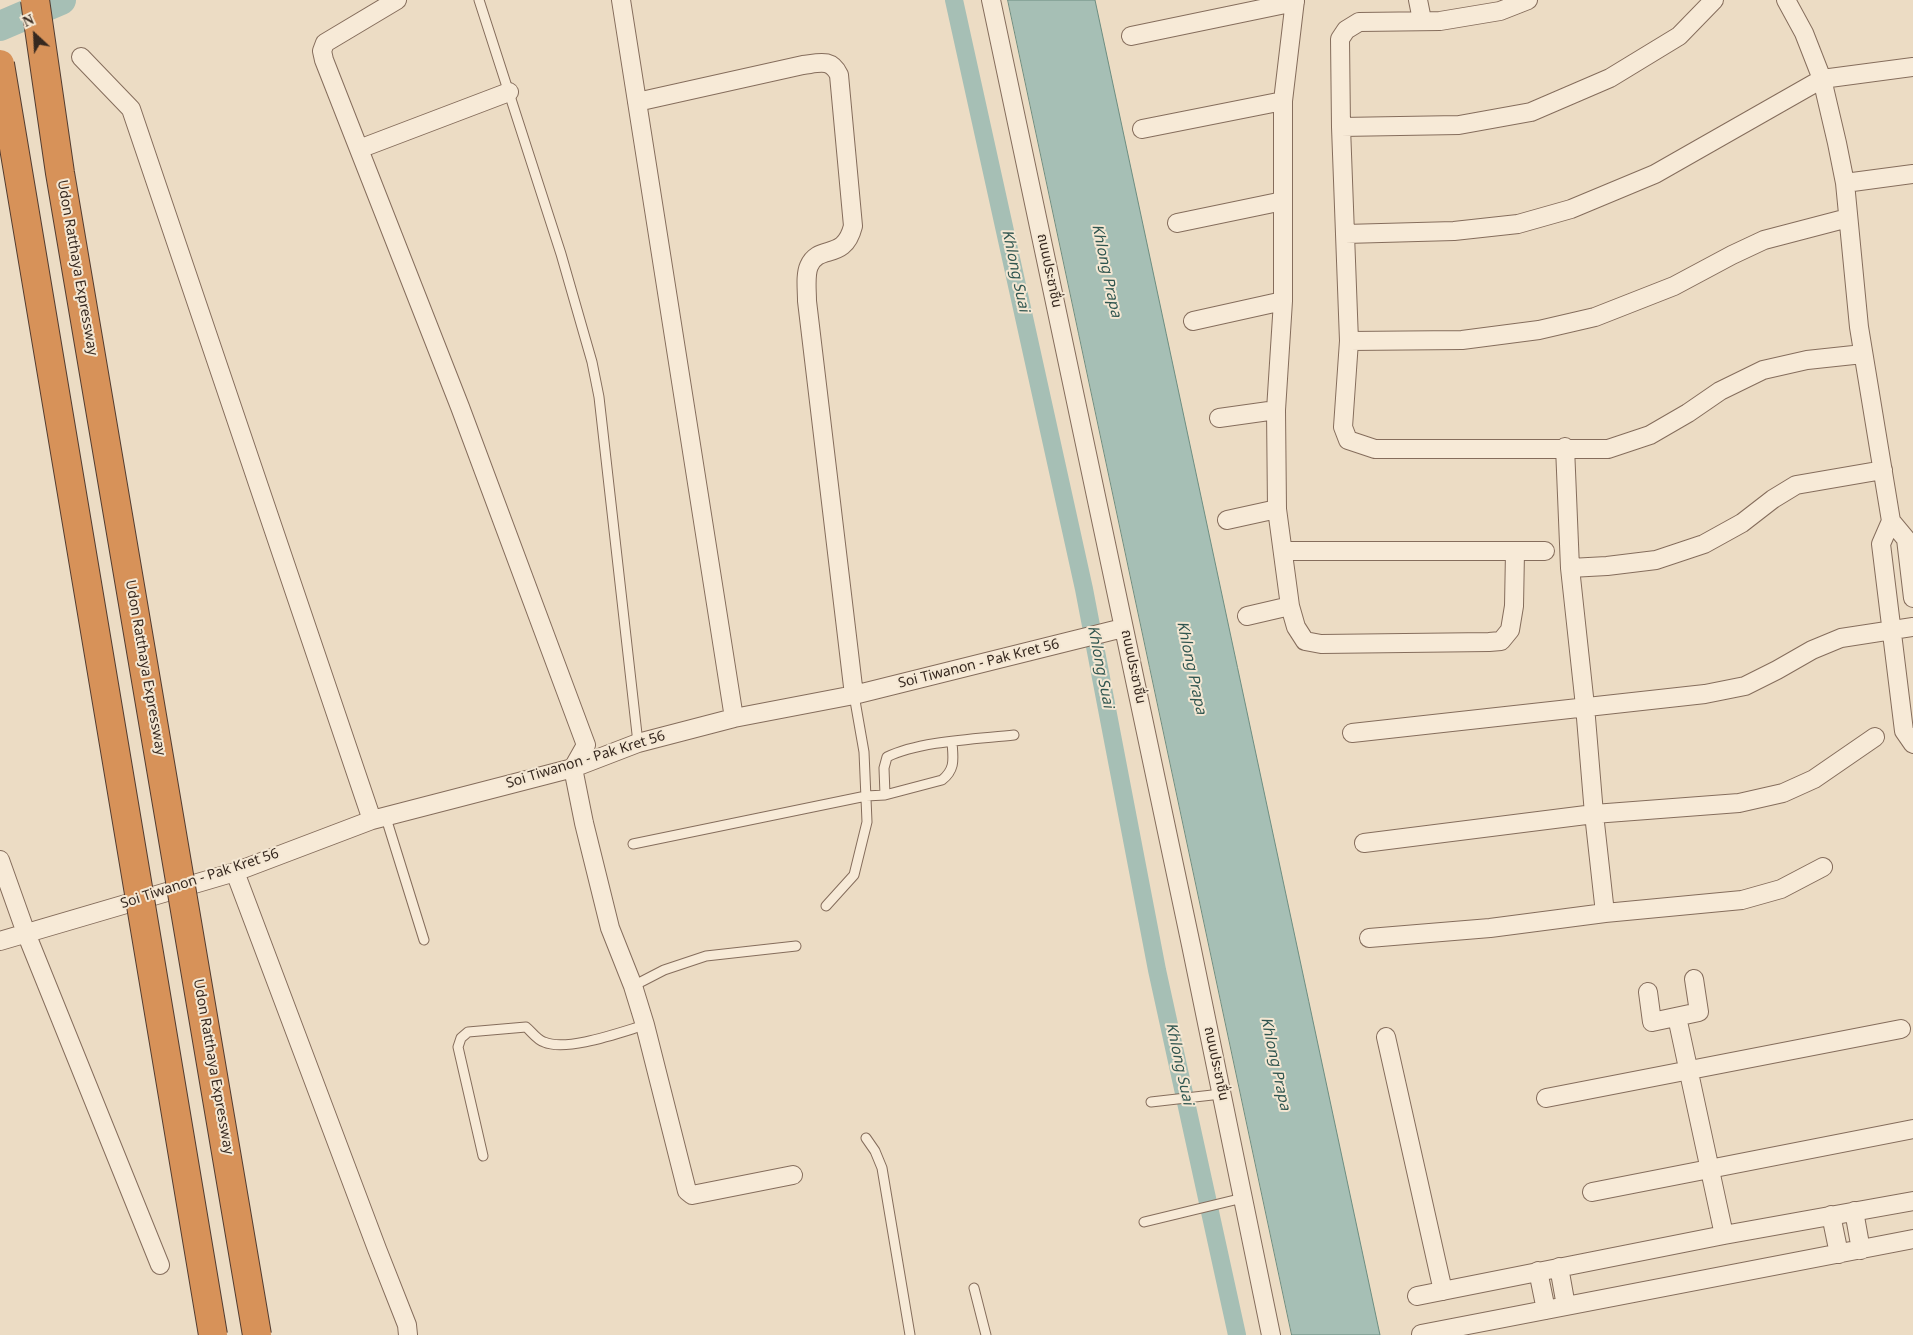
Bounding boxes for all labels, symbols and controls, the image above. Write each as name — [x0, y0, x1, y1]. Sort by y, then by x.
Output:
north arrow — [10, 10, 60, 60]
text: N — [21, 12, 36, 30]
street label: Udon Ratthaya Expressway — [52, 179, 100, 357]
water label: Khlong Prapa — [1086, 223, 1124, 319]
water label: Khlong Suai — [996, 228, 1032, 314]
street label: ถนนประชาชื่น — [1032, 232, 1064, 310]
street label: Udon Ratthaya Expressway — [120, 579, 168, 757]
water label: Khlong Prapa — [1171, 620, 1209, 716]
water label: Khlong Suai — [1082, 624, 1116, 710]
street label: ถนนประชาชื่น — [1116, 628, 1148, 706]
street label: Soi Tiwanon - Pak Kret 56 — [897, 637, 1061, 693]
street label: Soi Tiwanon - Pak Kret 56 — [504, 729, 668, 793]
street label: Soi Tiwanon - Pak Kret 56 — [119, 846, 281, 914]
street label: Udon Ratthaya Expressway — [188, 978, 236, 1156]
water label: Khlong Prapa — [1255, 1016, 1293, 1112]
water label: Khlong Suai — [1160, 1021, 1196, 1107]
street label: ถนนประชาชื่น — [1199, 1025, 1231, 1103]

